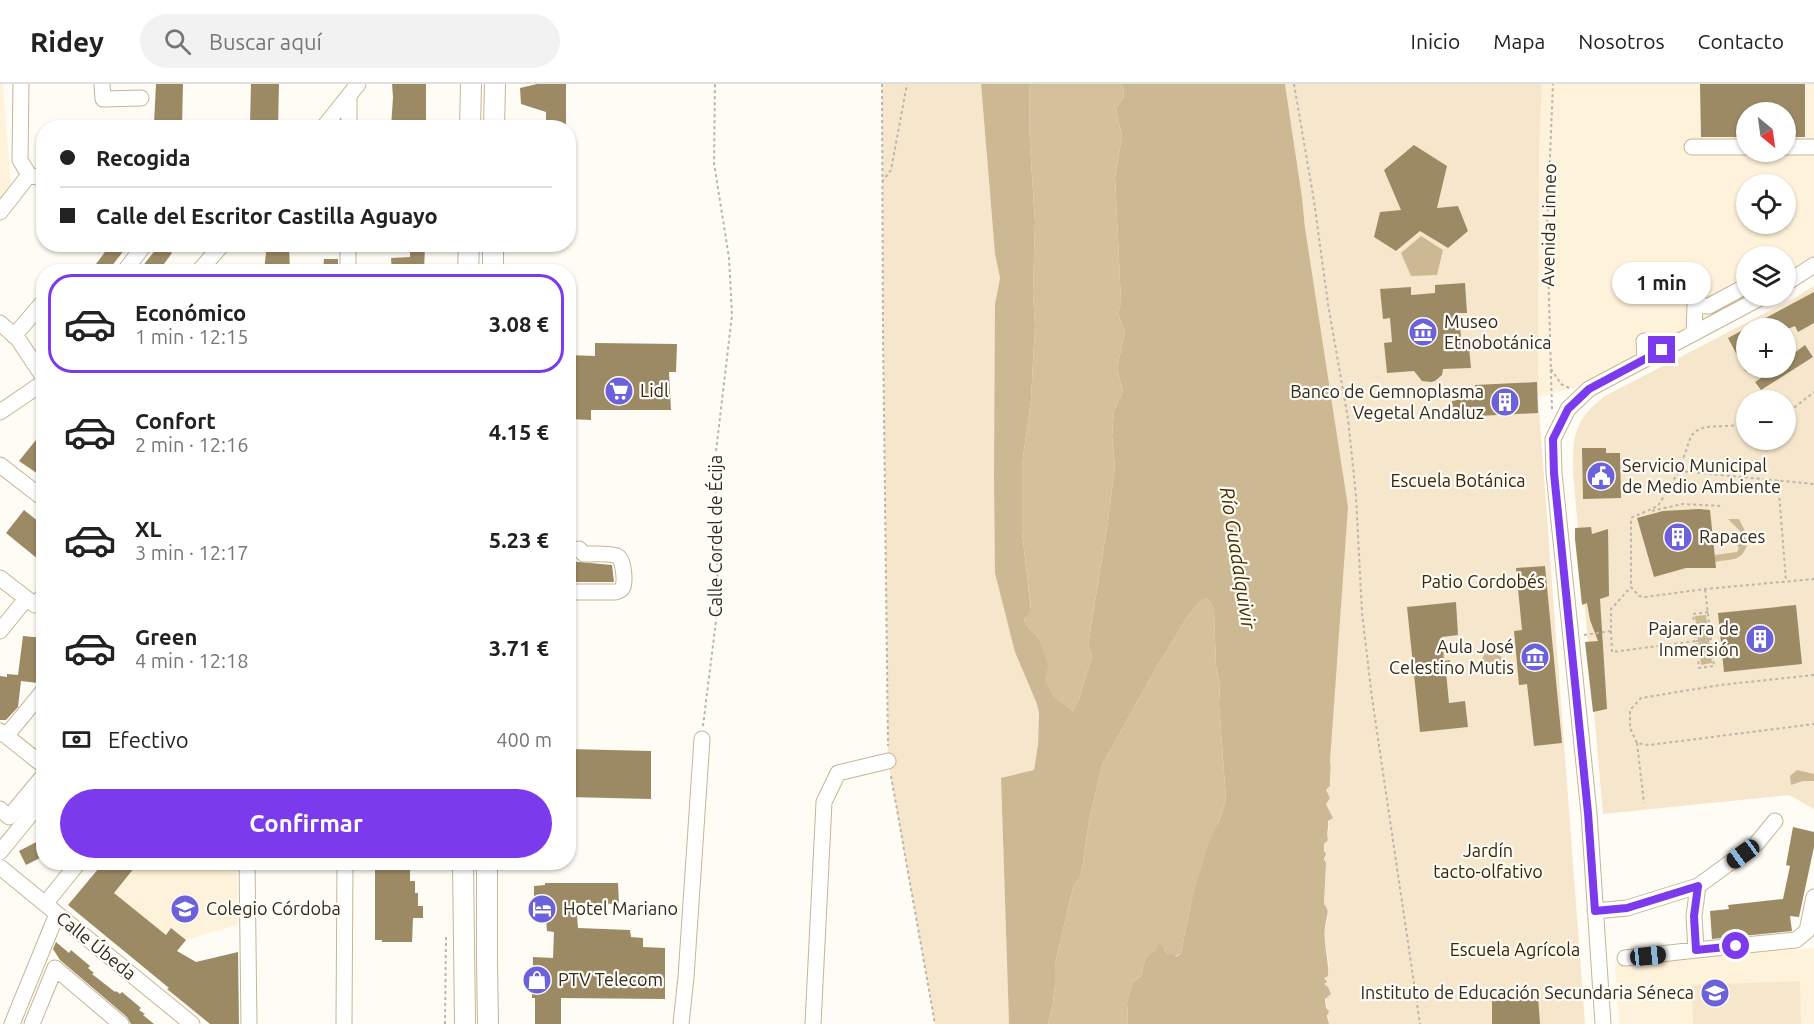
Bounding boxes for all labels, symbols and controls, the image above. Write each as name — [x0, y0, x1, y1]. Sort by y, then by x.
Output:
search box — [140, 14, 560, 68]
icon: search — [161, 25, 194, 58]
text: Ridey — [30, 26, 104, 57]
text: Buscar aquí — [209, 29, 322, 54]
text: Inicio — [1411, 29, 1460, 53]
text: Mapa — [1493, 29, 1545, 53]
text: Nosotros — [1578, 29, 1665, 53]
text: Contacto — [1698, 29, 1784, 53]
north arrow — [1736, 102, 1796, 162]
map controls — [1736, 102, 1796, 450]
text: Recogida — [96, 145, 191, 170]
street label: Avenida Linneo — [1537, 163, 1559, 287]
button: locate — [1736, 174, 1796, 234]
text: Calle del Escritor Castilla Aguayo — [96, 203, 438, 228]
button: layers — [1736, 246, 1796, 306]
callout: 1 min — [1612, 263, 1712, 305]
text: 1 min — [1636, 271, 1687, 294]
icon: car — [63, 297, 117, 351]
text: Económico — [135, 300, 246, 325]
text: 3.08 € — [489, 311, 549, 336]
place label: Museo Etnobotánica — [1444, 311, 1552, 352]
museum icon: Museo Etnobotánica — [1407, 316, 1439, 348]
button: + — [1736, 318, 1796, 378]
text: 1 min · 12:15 — [135, 325, 249, 348]
route end — [1648, 336, 1675, 363]
supermarket icon: Lidl — [603, 375, 635, 407]
place label: Lidl — [640, 380, 669, 400]
place label: Banco de Gemnoplasma Vegetal Andaluz — [1290, 381, 1484, 422]
building icon: Banco de Gemnoplasma Vegetal Andaluz — [1489, 386, 1521, 418]
button: − — [1736, 390, 1796, 450]
icon: car — [63, 405, 117, 459]
text: Confort — [135, 408, 216, 433]
text: 4.15 € — [489, 419, 549, 444]
text: 2 min · 12:16 — [135, 433, 249, 456]
street label: Calle Cordel de Écija — [704, 455, 725, 617]
place label: Servicio Municipal de Medio Ambiente — [1622, 455, 1781, 496]
public building icon: Servicio Municipal de Medio Ambiente — [1585, 460, 1617, 492]
park label: Escuela Botánica — [1390, 470, 1526, 490]
water label: Río Guadalquivir — [1216, 485, 1261, 632]
icon: car — [63, 513, 117, 567]
text: XL — [135, 516, 162, 541]
building icon: Rapaces — [1662, 521, 1694, 553]
place label: Rapaces — [1699, 526, 1765, 546]
text: 5.23 € — [489, 527, 549, 552]
text: 3 min · 12:17 — [135, 541, 249, 564]
park label: Patio Cordobés — [1421, 571, 1545, 591]
place label: Pajarera de Inmersión — [1648, 618, 1739, 659]
icon: car — [63, 621, 117, 675]
building icon: Pajarera de Inmersión — [1744, 623, 1776, 655]
text: Green — [135, 624, 197, 649]
text: 3.71 € — [489, 635, 549, 660]
place label: Aula José Celestino Mutis — [1389, 636, 1514, 677]
museum icon: Aula José Celestino Mutis — [1519, 641, 1551, 673]
text: 4 min · 12:18 — [135, 649, 249, 672]
icon: cash — [60, 723, 93, 756]
text: Efectivo — [108, 727, 189, 752]
text: 400 m — [496, 728, 552, 751]
button: Confirmar — [60, 789, 552, 858]
car — [1723, 836, 1763, 872]
park label: Jardín tacto-olfativo — [1433, 840, 1543, 881]
school or university icon: Colegio Córdoba — [169, 893, 201, 925]
hotel icon: Hotel Mariano — [526, 893, 558, 925]
place label: Colegio Córdoba — [206, 898, 341, 918]
place label: Hotel Mariano — [563, 898, 678, 918]
street label: Calle Úbeda — [53, 906, 141, 983]
route start — [1722, 932, 1749, 959]
park label: Escuela Agrícola — [1450, 939, 1580, 959]
car — [1629, 945, 1667, 967]
shop icon: PTV Telecom — [521, 964, 553, 996]
place label: PTV Telecom — [558, 969, 663, 989]
school or university icon: Instituto de Educación Secundaria Séneca — [1699, 977, 1731, 1009]
place label: Instituto de Educación Secundaria Séneca — [1360, 982, 1694, 1002]

